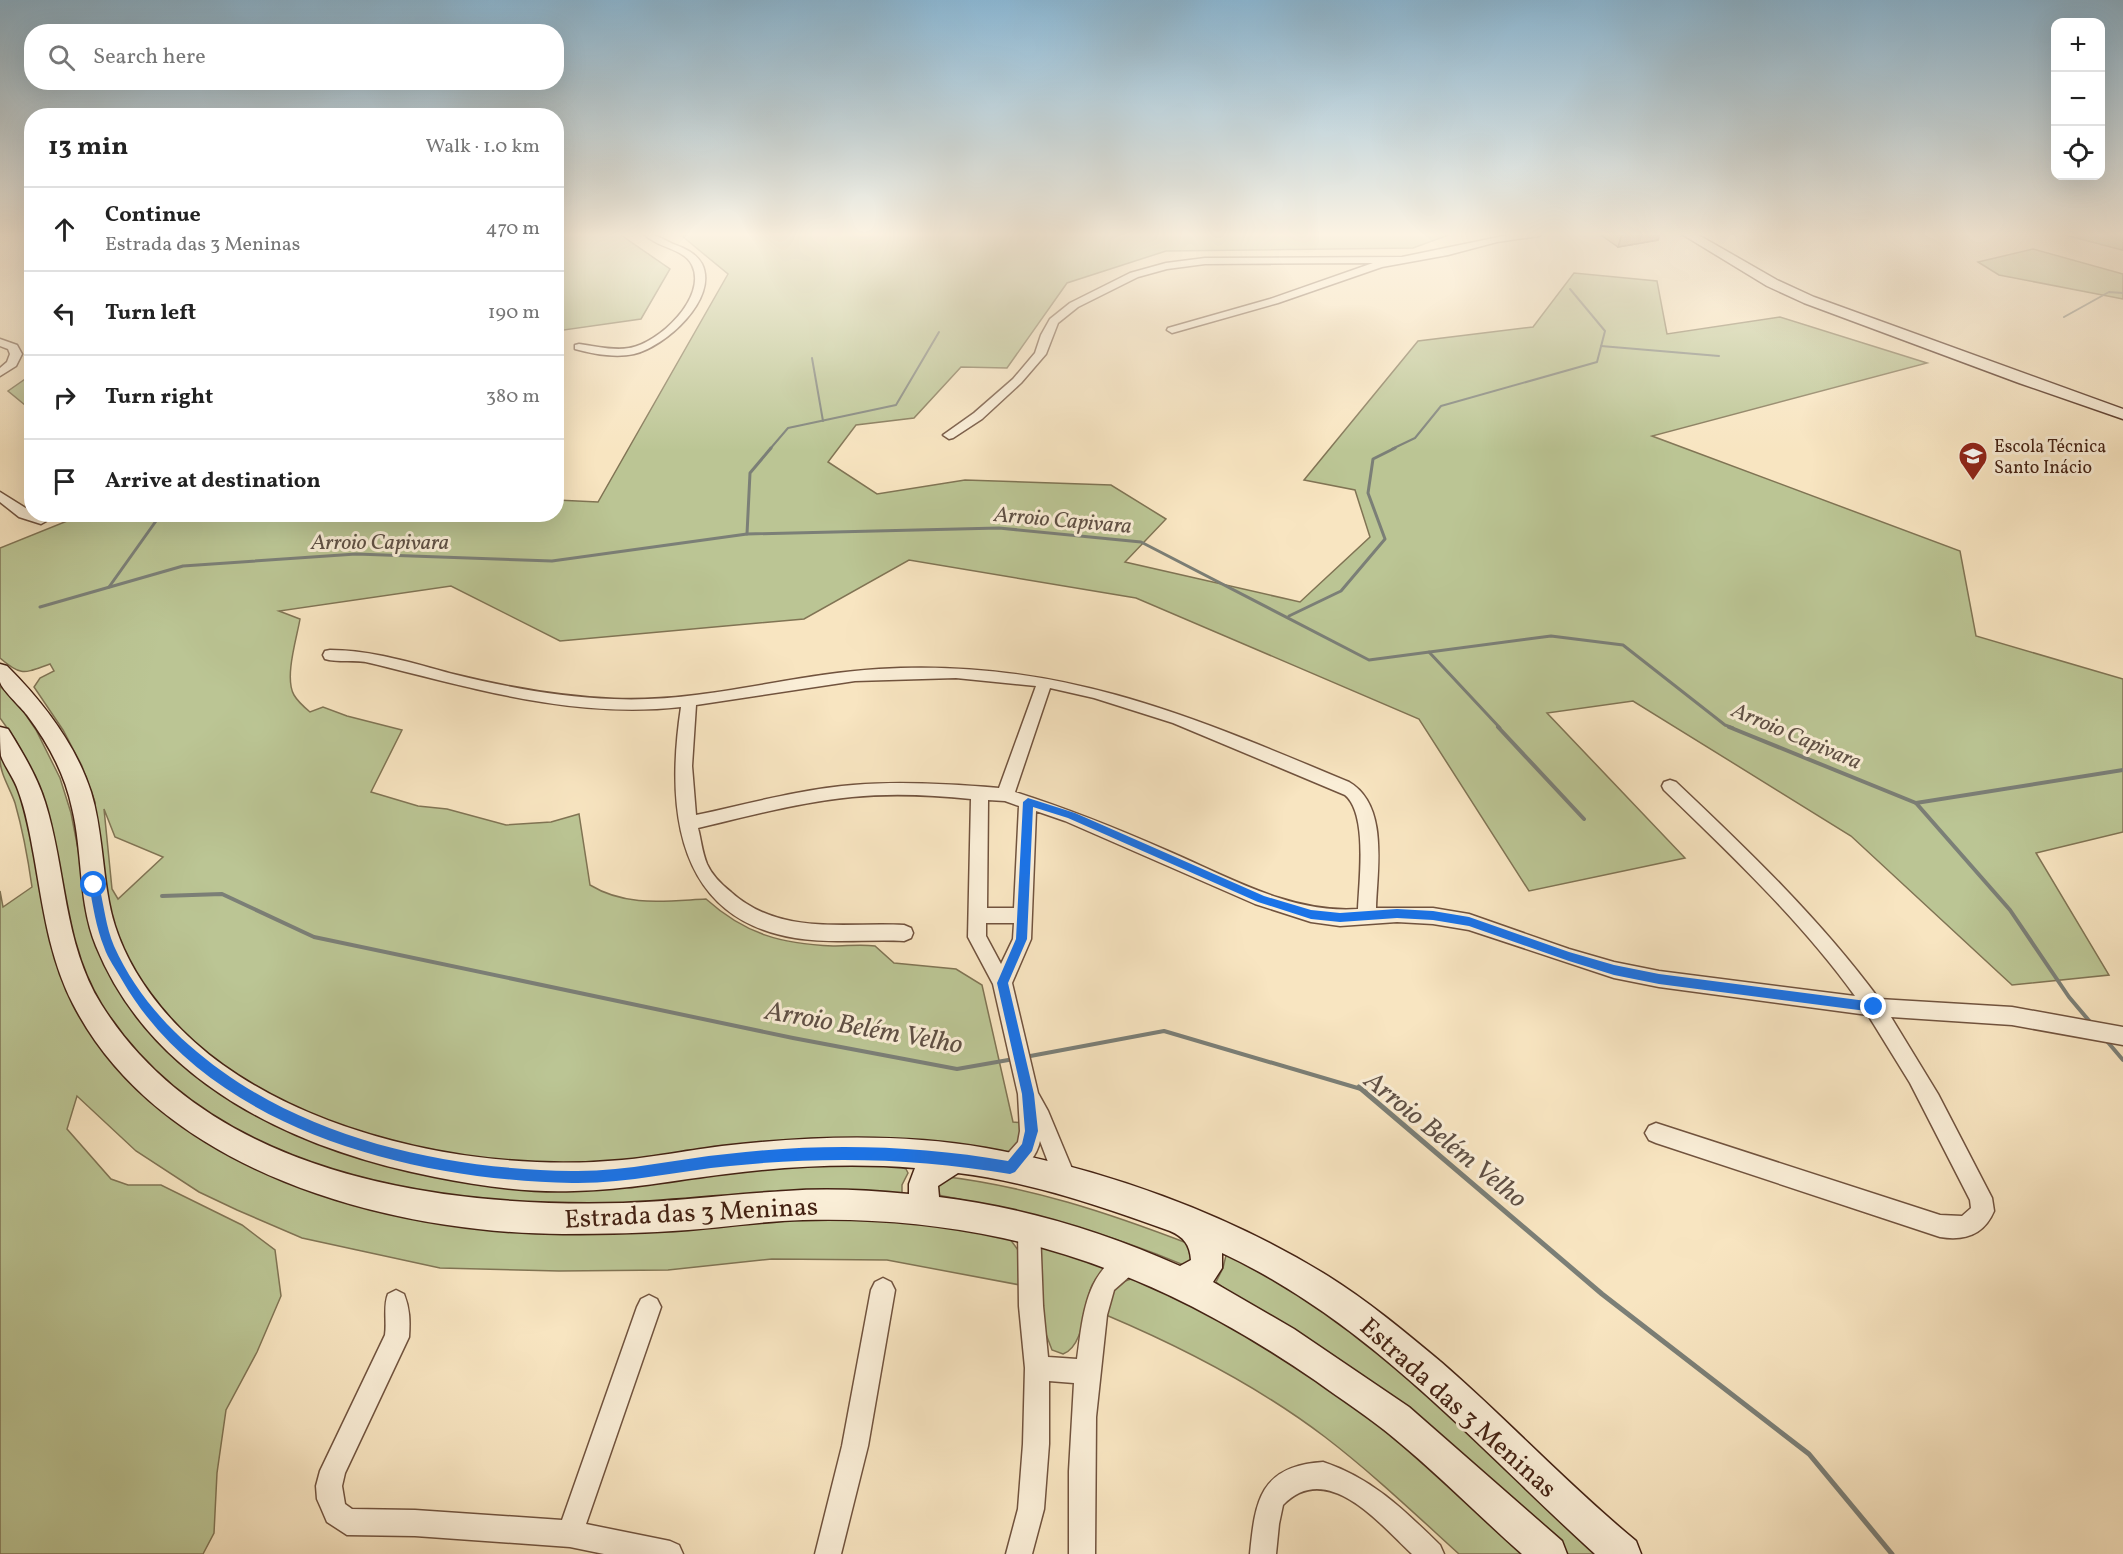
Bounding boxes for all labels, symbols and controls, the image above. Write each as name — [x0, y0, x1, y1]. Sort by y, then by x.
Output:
map controls — [2051, 18, 2105, 180]
button: + — [2051, 18, 2105, 72]
search box — [24, 24, 564, 90]
icon: search — [45, 41, 78, 74]
text: Search here — [93, 42, 206, 73]
button: − — [2051, 72, 2105, 126]
button: locate — [2051, 126, 2105, 180]
text: 13 min — [48, 129, 128, 165]
text: Walk · 1.0 km — [425, 133, 540, 161]
text: Continue — [105, 200, 201, 231]
icon: ahead — [48, 213, 81, 246]
text: 470 m — [485, 215, 540, 243]
text: Estrada das 3 Meninas — [105, 231, 300, 259]
icon: left — [48, 297, 81, 330]
text: Turn left — [105, 298, 196, 329]
text: 190 m — [488, 299, 540, 327]
icon: right — [48, 381, 81, 414]
text: Turn right — [105, 382, 213, 413]
text: 380 m — [486, 383, 540, 411]
place label: Escola Técnica Santo Inácio — [1994, 435, 2106, 481]
school or university icon: Escola Técnica Santo Inácio — [1957, 440, 1989, 482]
icon: arrive — [48, 465, 81, 498]
text: Arrive at destination — [105, 466, 321, 497]
water label: Arroio Capivara — [992, 500, 1133, 543]
water label: Arroio Capivara — [310, 528, 449, 559]
water label: Arroio Capivara — [1725, 696, 1866, 779]
route start — [80, 871, 106, 897]
water label: Arroio Belém Velho — [761, 993, 965, 1065]
route end — [1860, 993, 1886, 1019]
water label: Arroio Belém Velho — [1354, 1062, 1534, 1218]
street label: Estrada das 3 Meninas — [563, 1189, 819, 1239]
street label: Estrada das 3 Meninas — [1351, 1310, 1564, 1507]

